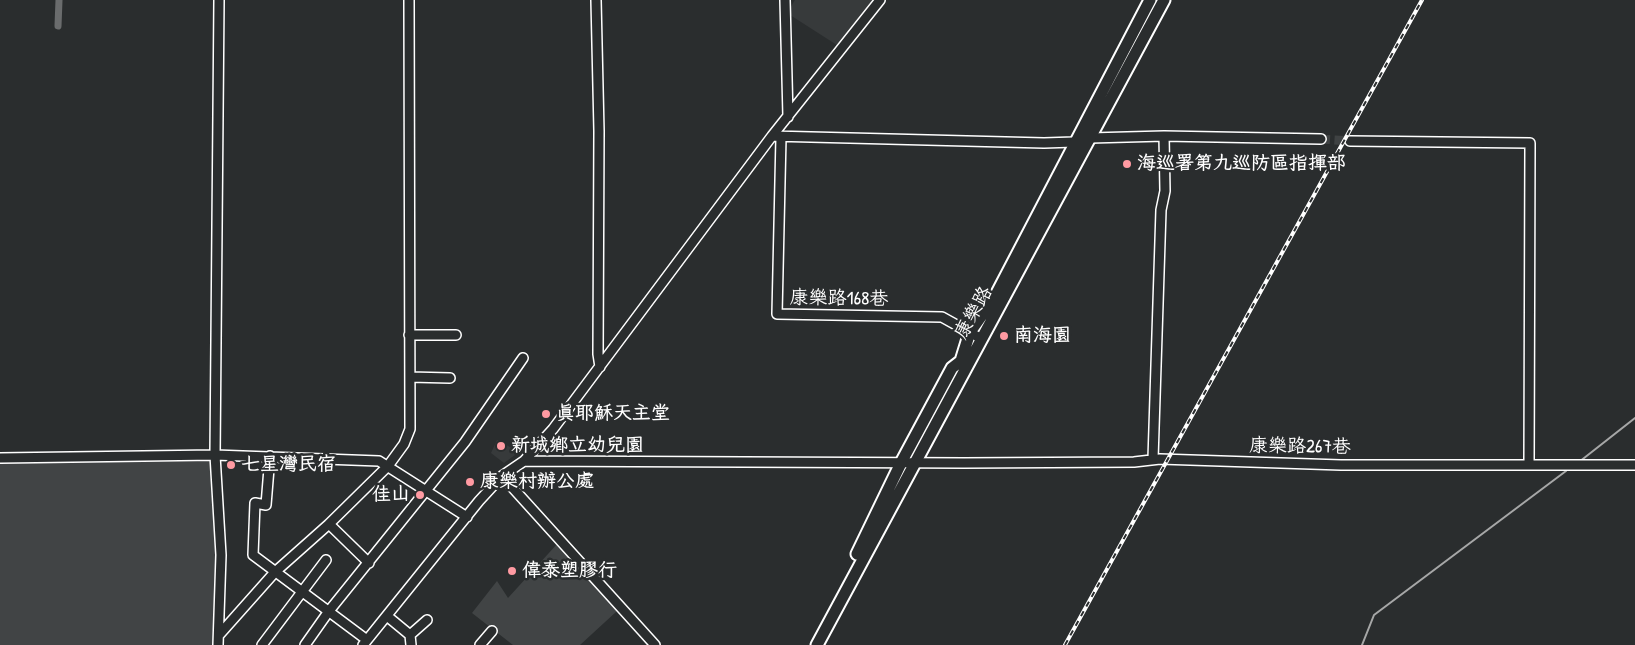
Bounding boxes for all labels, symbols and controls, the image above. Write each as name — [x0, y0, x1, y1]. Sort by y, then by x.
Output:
place label: 海巡署第九巡防區指揮部 — [1137, 153, 1346, 175]
marker: 海巡署第九巡防區指揮部 — [1121, 158, 1133, 170]
street label: 康樂路 — [950, 283, 998, 343]
street label: 康樂路168巷 — [789, 287, 889, 311]
place label: 南海園 — [1014, 325, 1071, 347]
marker: 南海園 — [998, 330, 1010, 342]
place label: 真耶穌天主堂 — [556, 403, 670, 425]
marker: 真耶穌天主堂 — [540, 408, 552, 420]
place label: 新城鄉立幼兒園 — [511, 435, 644, 457]
street label: 康樂路267巷 — [1249, 435, 1351, 459]
marker: 新城鄉立幼兒園 — [495, 440, 507, 452]
place label: 七星灣民宿 — [241, 454, 336, 476]
marker: 七星灣民宿 — [225, 459, 237, 471]
place label: 康樂村辦公處 — [480, 471, 594, 493]
marker: 康樂村辦公處 — [464, 476, 476, 488]
place label: 佳山 — [372, 484, 410, 506]
marker: 佳山 — [414, 489, 426, 501]
place label: 偉泰塑膠行 — [522, 560, 617, 582]
marker: 偉泰塑膠行 — [506, 565, 518, 577]

